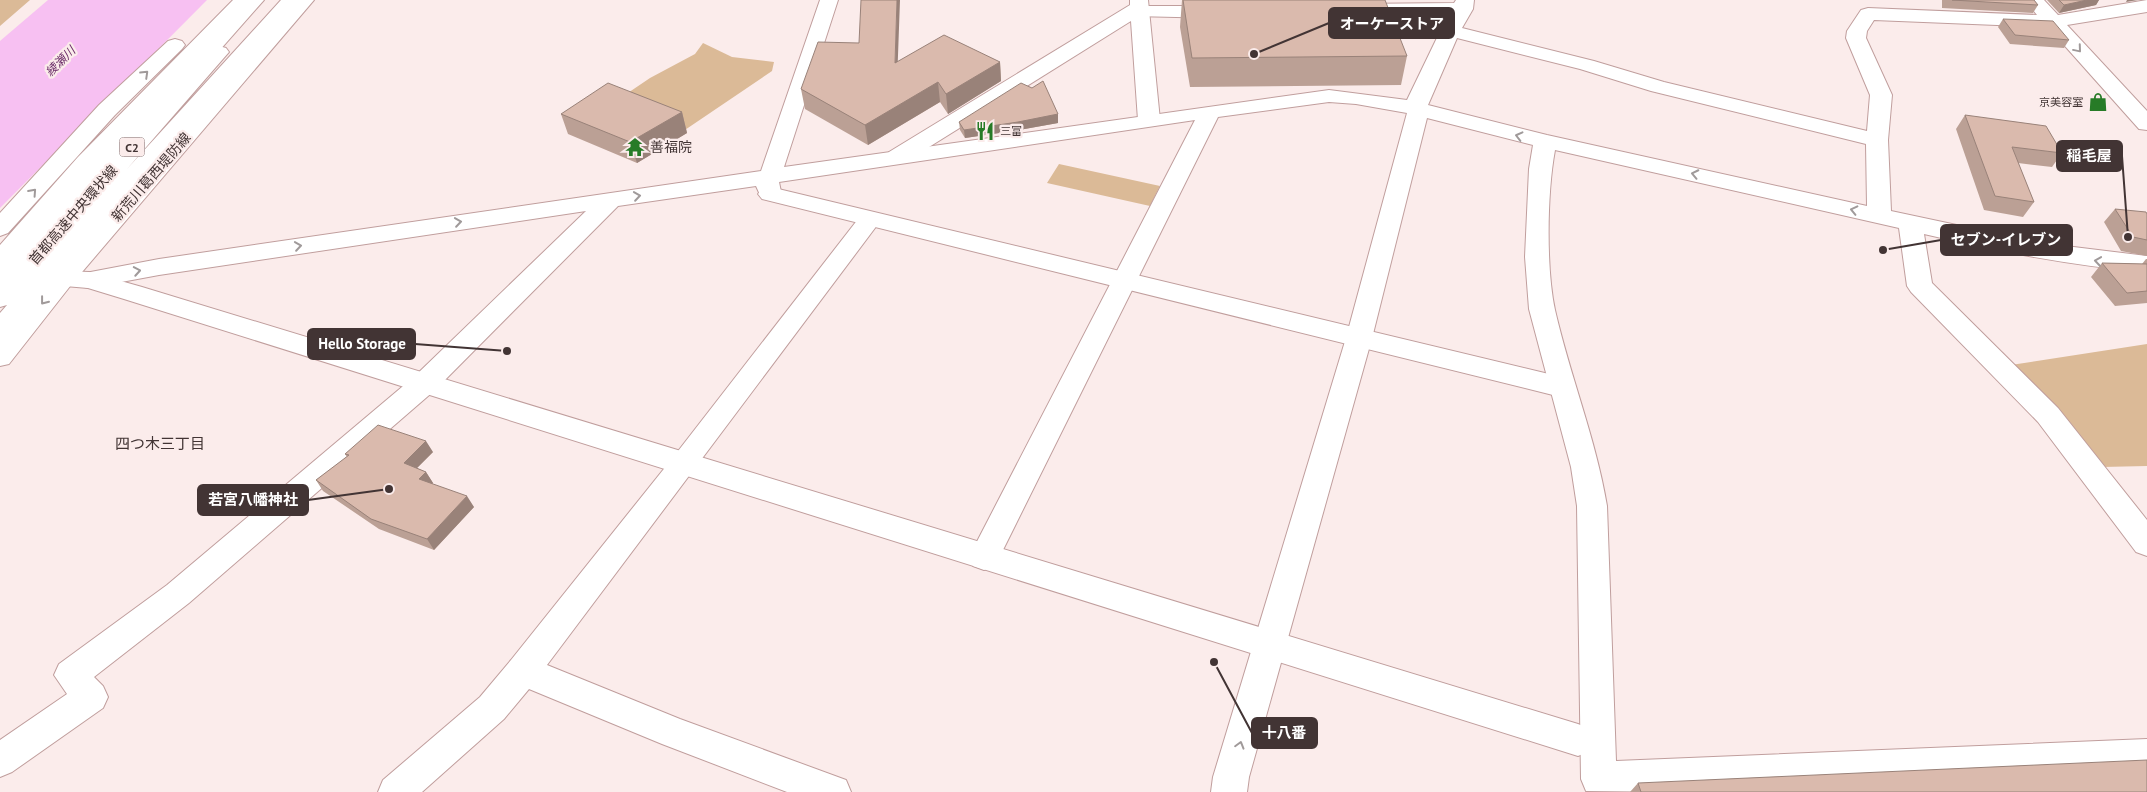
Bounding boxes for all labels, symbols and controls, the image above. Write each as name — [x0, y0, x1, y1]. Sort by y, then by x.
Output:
callout: オーケーストア — [1329, 8, 1454, 38]
text: オーケーストア — [1340, 14, 1444, 33]
water label: 綾瀬川 — [42, 42, 79, 79]
one-way arrow — [2072, 44, 2081, 53]
one-way arrow — [139, 71, 148, 80]
shop icon: 京美容室 — [2087, 91, 2109, 113]
place label: 京美容室 — [2039, 95, 2083, 109]
restaurant icon: 三富 — [974, 120, 996, 142]
place label: 三富 — [1000, 124, 1022, 138]
street label: 新荒川葛西堤防線 — [107, 129, 195, 225]
one-way arrow — [1516, 131, 1524, 141]
temple icon: 善福院 — [624, 136, 646, 158]
road number: C2 — [120, 138, 144, 156]
place label: 善福院 — [650, 138, 692, 156]
callout: 稲毛屋 — [2057, 141, 2122, 171]
text: 稲毛屋 — [2066, 146, 2112, 165]
street label: 首都高速中央環状線 — [25, 162, 121, 268]
one-way arrow — [1691, 169, 1700, 180]
one-way arrow — [27, 188, 36, 197]
one-way arrow — [632, 191, 641, 201]
one-way arrow — [1849, 205, 1858, 216]
one-way arrow — [455, 217, 463, 228]
callout: セブン-イレブン — [1941, 225, 2072, 255]
text: セブン-イレブン — [1951, 230, 2061, 249]
one-way arrow — [294, 241, 302, 252]
one-way arrow — [2094, 256, 2103, 266]
one-way arrow — [133, 266, 142, 276]
one-way arrow — [42, 295, 50, 304]
callout: Hello Storage — [308, 329, 415, 359]
text: Hello Storage — [318, 334, 406, 353]
district label: 四つ木三丁目 — [115, 434, 205, 453]
callout: 若宮八幡神社 — [198, 485, 308, 515]
text: 若宮八幡神社 — [208, 490, 298, 509]
callout: 十八番 — [1252, 718, 1317, 748]
text: 十八番 — [1261, 723, 1307, 742]
one-way arrow — [1234, 741, 1244, 749]

